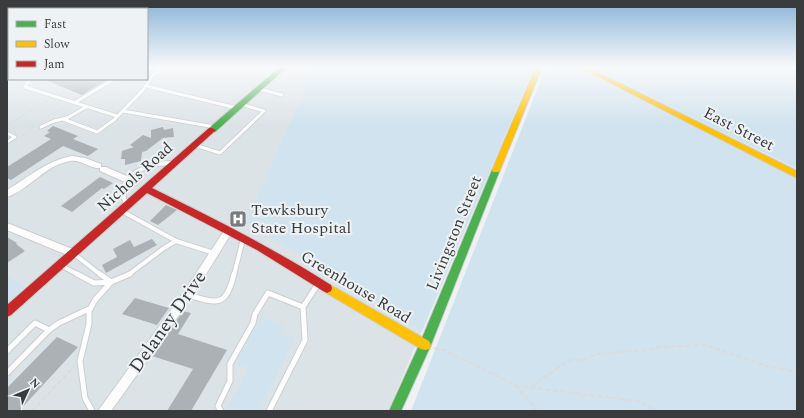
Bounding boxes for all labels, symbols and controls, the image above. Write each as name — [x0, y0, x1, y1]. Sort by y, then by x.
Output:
legend — [8, 8, 148, 80]
text: Fast — [44, 15, 66, 34]
text: Slow — [44, 35, 70, 54]
text: Jam — [44, 55, 65, 74]
street label: East Street — [699, 101, 779, 157]
street label: Nichols Road — [92, 136, 178, 218]
street label: Livingston Street — [420, 172, 488, 294]
place label: Tewksbury State Hospital — [251, 198, 351, 240]
hospital icon: Tewksbury State Hospital — [228, 209, 248, 229]
street label: Greenhouse Road — [296, 244, 416, 330]
street label: Delaney Drive — [122, 265, 214, 379]
north arrow — [8, 370, 48, 410]
text: N — [26, 374, 44, 393]

